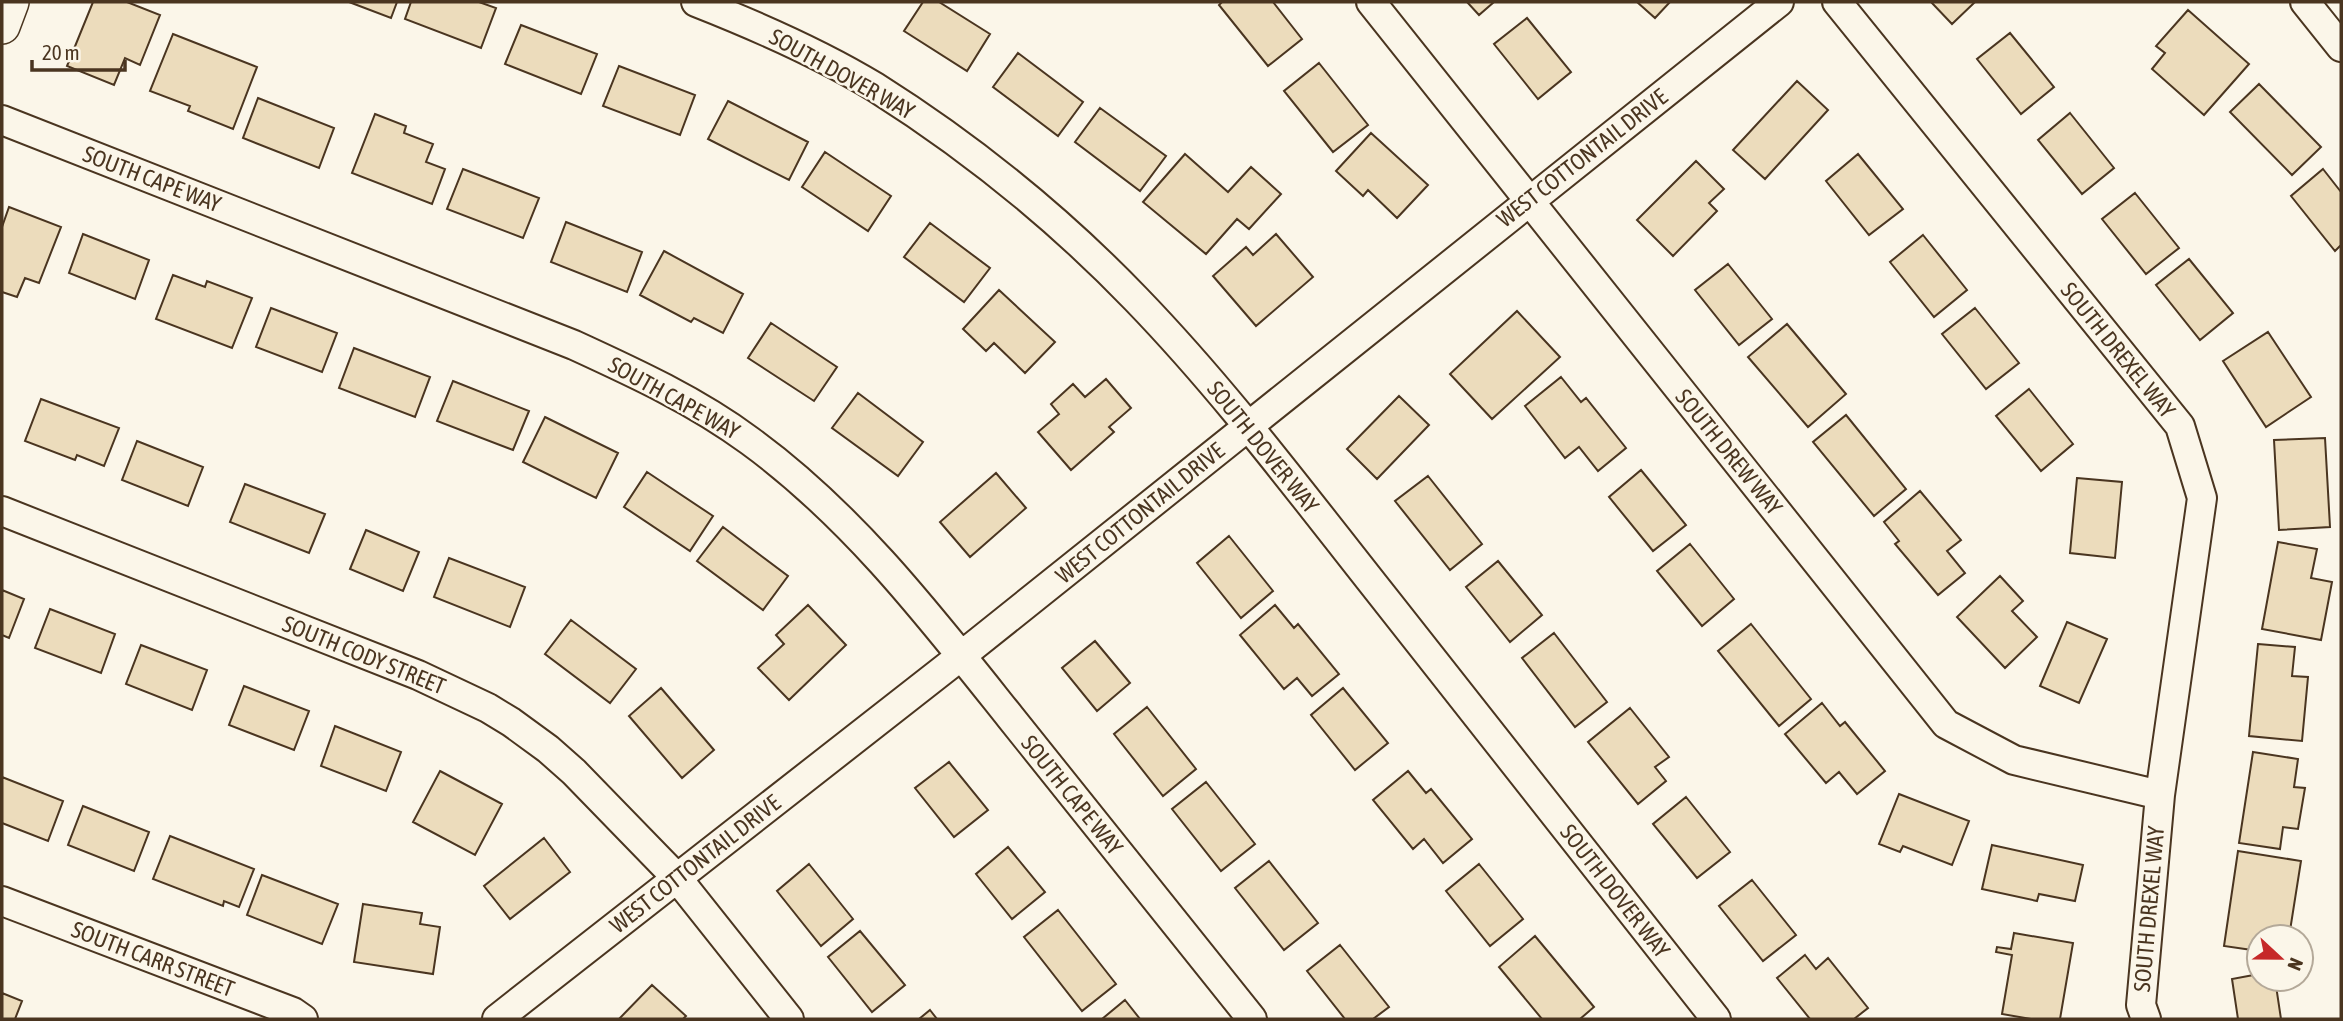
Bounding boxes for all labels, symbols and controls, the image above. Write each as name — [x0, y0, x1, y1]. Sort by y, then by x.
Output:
street label: SOUTH DOVER WAY — [765, 23, 920, 125]
scale bar — [32, 28, 124, 72]
text: 20 m — [42, 40, 80, 64]
street label: WEST COTTONTAIL DRIVE — [1492, 83, 1672, 232]
street label: SOUTH CAPE WAY — [79, 141, 225, 218]
street label: SOUTH DREXEL WAY — [2056, 277, 2181, 423]
street label: SOUTH CAPE WAY — [604, 351, 745, 445]
street label: SOUTH DOVER WAY — [1202, 376, 1324, 519]
street label: SOUTH DREW WAY — [1670, 384, 1788, 521]
street label: WEST COTTONTAIL DRIVE — [1051, 437, 1229, 589]
street label: SOUTH CODY STREET — [279, 611, 449, 699]
street label: SOUTH CAPE WAY — [1016, 730, 1128, 860]
street label: WEST COTTONTAIL DRIVE — [605, 789, 785, 938]
street label: SOUTH DOVER WAY — [1555, 819, 1675, 963]
street label: SOUTH DREXEL WAY — [2129, 824, 2169, 993]
street label: SOUTH CARR STREET — [68, 916, 238, 1002]
north arrow — [2245, 923, 2315, 993]
text: N — [2283, 955, 2308, 974]

